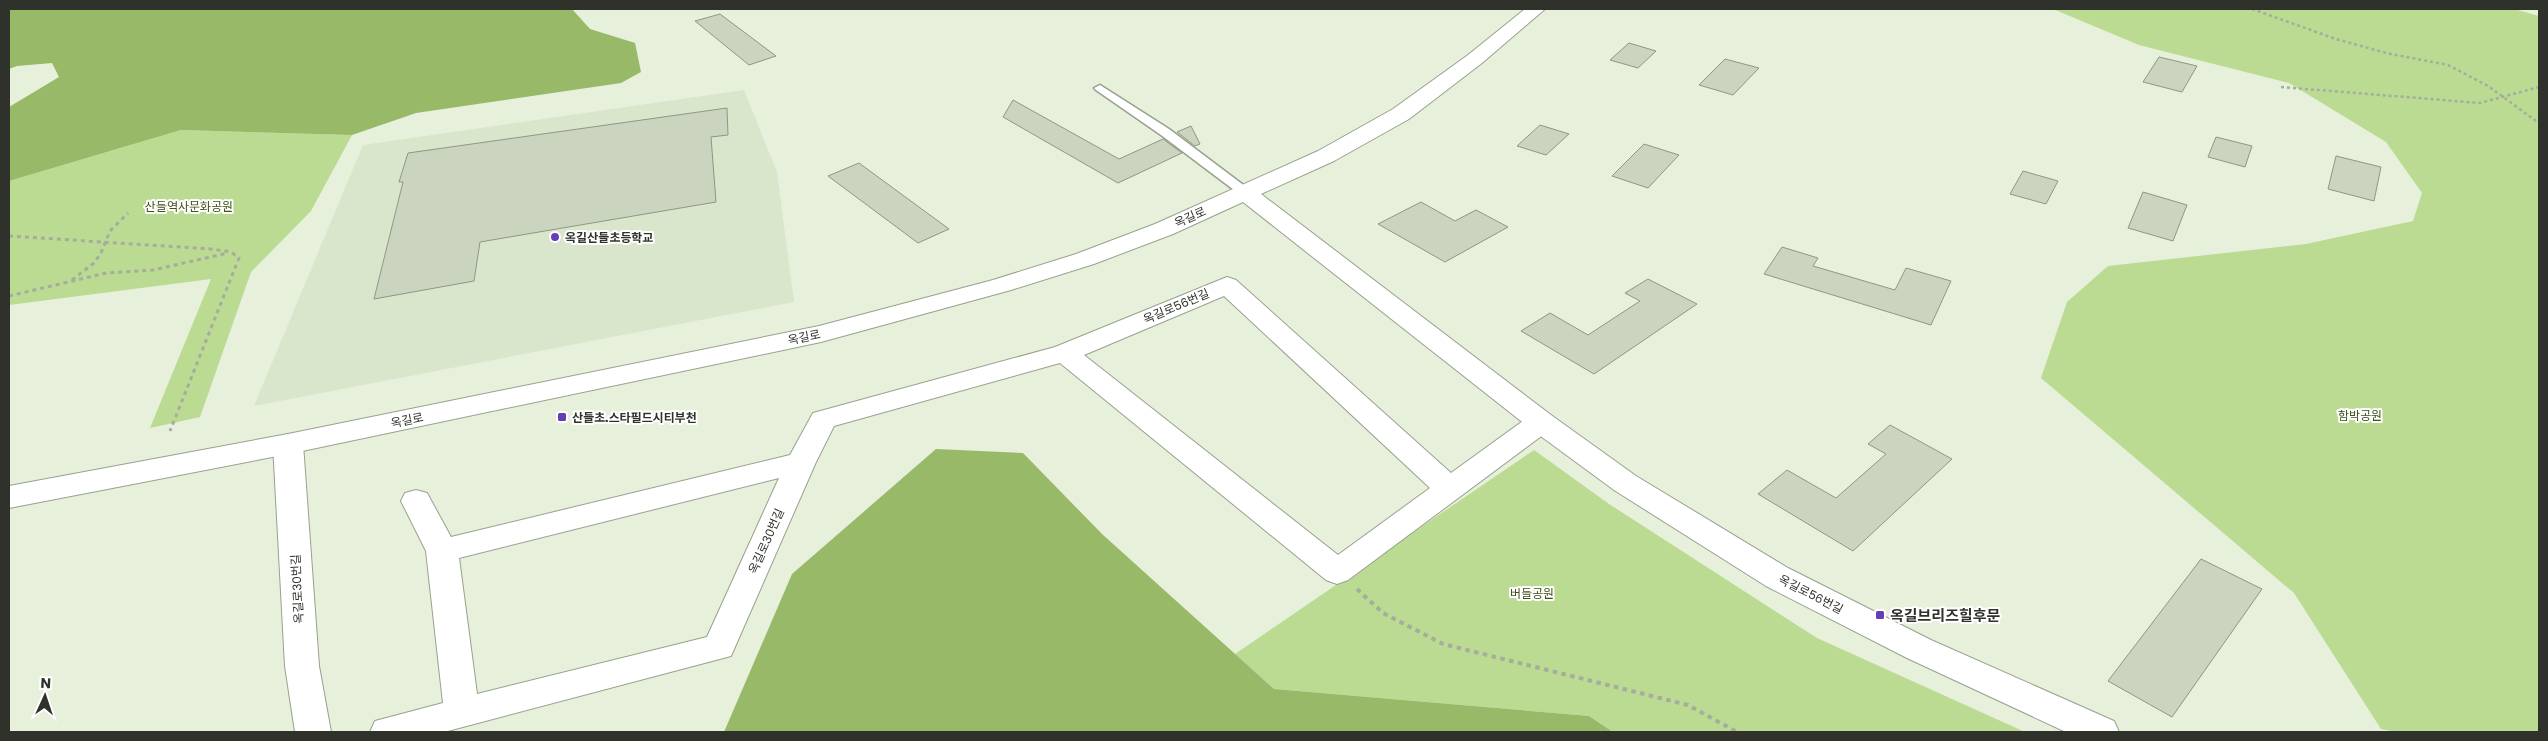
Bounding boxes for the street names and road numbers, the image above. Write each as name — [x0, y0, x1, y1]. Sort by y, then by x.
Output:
street label: 옥길로 — [1171, 202, 1209, 232]
street label: 옥길로56번길 — [1140, 284, 1212, 328]
street label: 옥길로 — [786, 325, 822, 349]
street label: 옥길로 — [389, 408, 425, 432]
street label: 옥길로30번길 — [744, 506, 788, 576]
street label: 옥길로30번길 — [287, 554, 307, 624]
street label: 옥길로56번길 — [1776, 570, 1846, 618]

